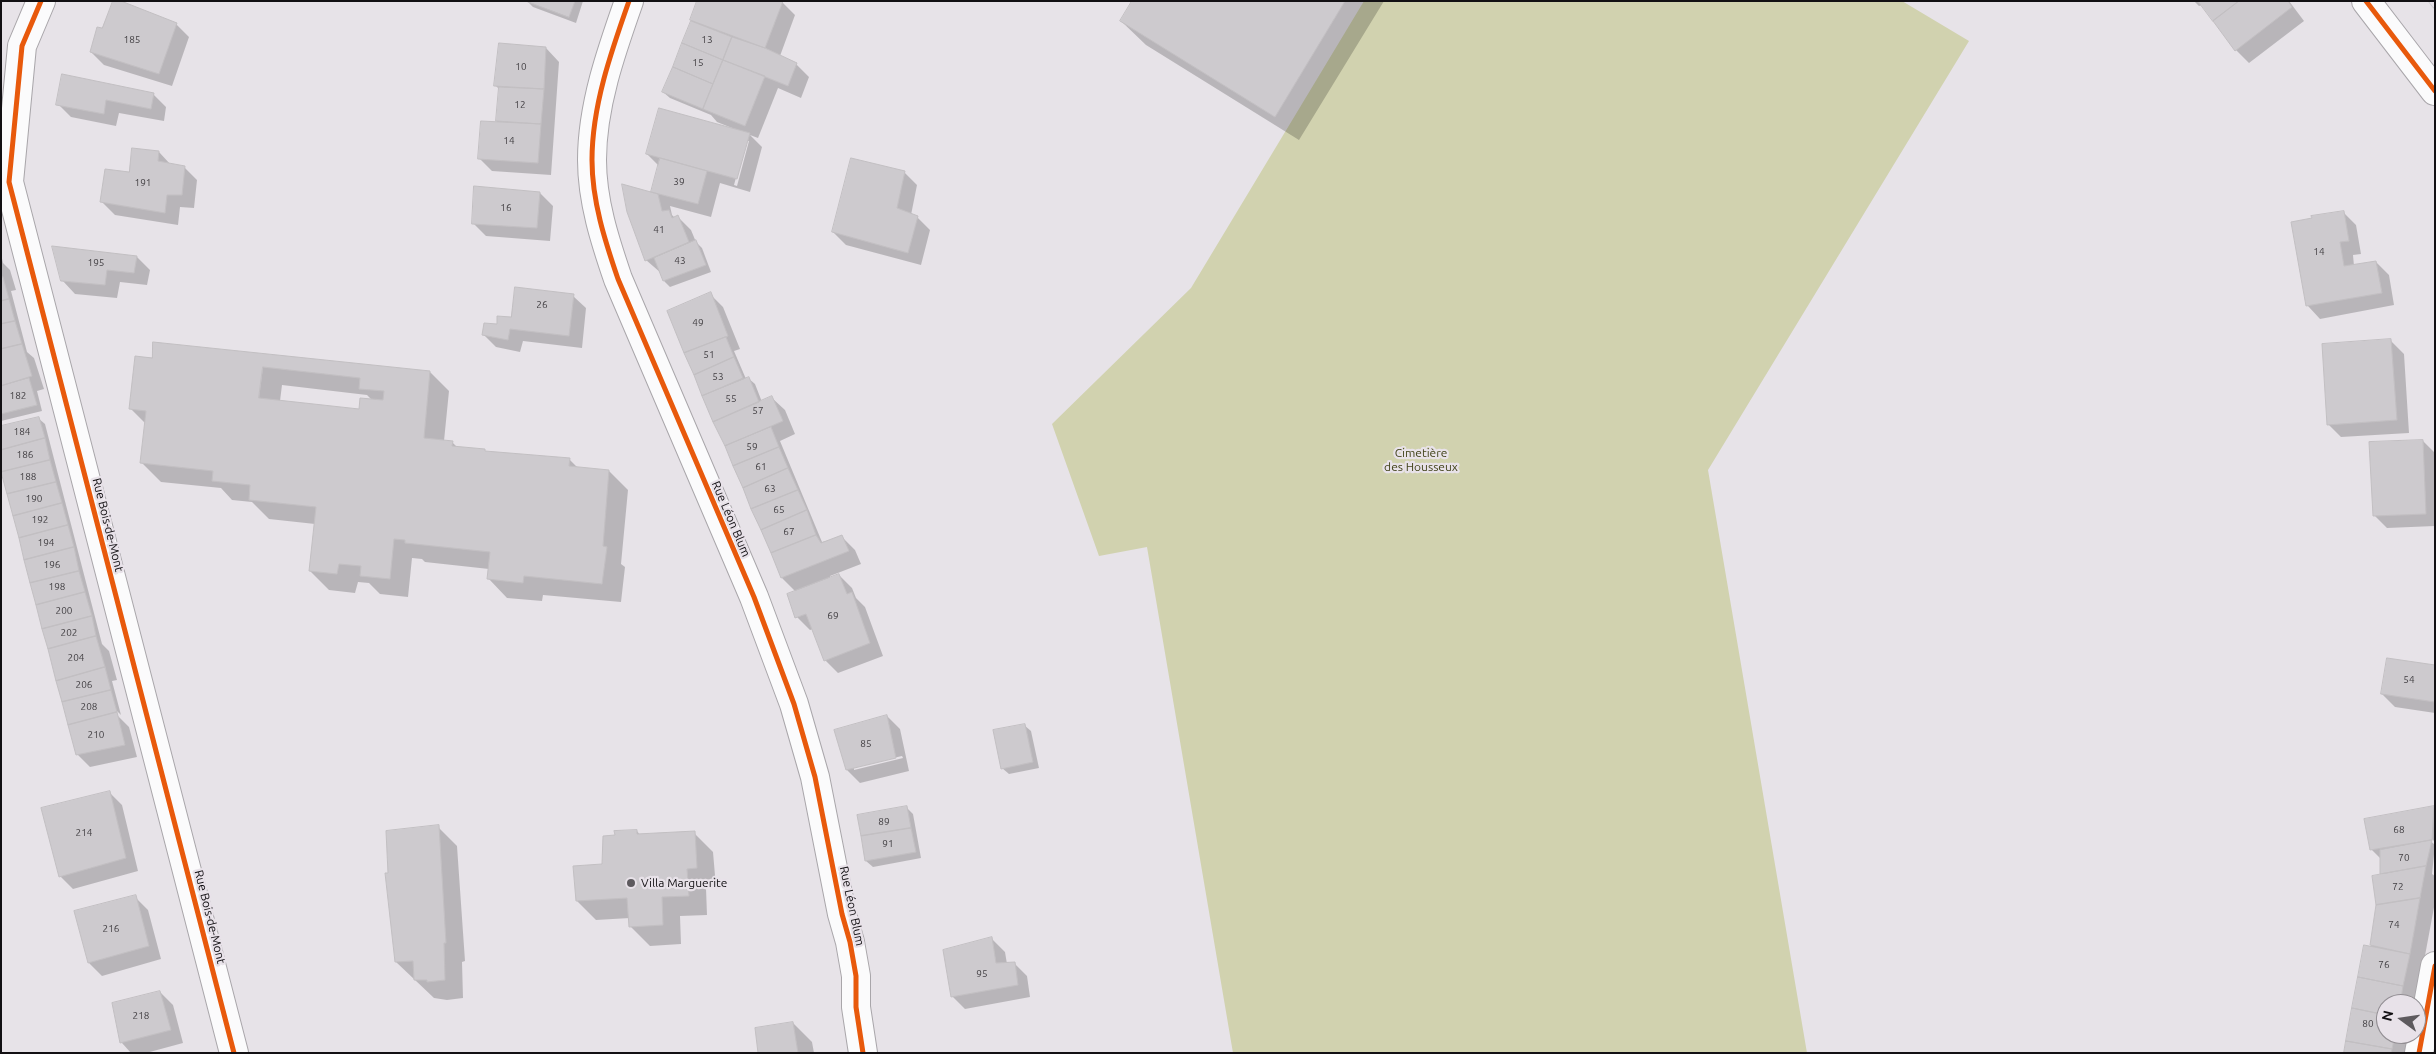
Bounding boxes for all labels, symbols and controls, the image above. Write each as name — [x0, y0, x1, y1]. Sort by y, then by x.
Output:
house number: 185 — [124, 34, 140, 46]
house number: 13 — [701, 34, 713, 46]
house number: 15 — [692, 57, 704, 69]
house number: 10 — [515, 61, 527, 73]
house number: 12 — [514, 99, 526, 111]
house number: 14 — [503, 135, 515, 147]
house number: 39 — [673, 176, 685, 188]
house number: 191 — [135, 177, 151, 189]
house number: 16 — [500, 202, 512, 214]
house number: 41 — [653, 224, 665, 236]
house number: 14 — [2313, 246, 2325, 258]
house number: 43 — [674, 255, 686, 267]
house number: 195 — [88, 257, 104, 269]
house number: 26 — [536, 299, 548, 311]
house number: 49 — [692, 317, 704, 329]
house number: 51 — [703, 349, 715, 361]
house number: 53 — [712, 371, 724, 383]
house number: 182 — [10, 390, 26, 402]
house number: 55 — [725, 393, 737, 405]
house number: 57 — [752, 405, 764, 417]
house number: 184 — [14, 426, 30, 438]
house number: 59 — [746, 441, 758, 453]
park label: Cimetière des Housseux — [1384, 446, 1458, 474]
house number: 186 — [17, 449, 33, 461]
house number: 61 — [755, 461, 767, 473]
house number: 188 — [20, 471, 36, 483]
street label: Rue Bois-de-Mont — [89, 477, 127, 573]
street label: Rue Léon Blum — [709, 479, 753, 559]
house number: 63 — [764, 483, 776, 495]
house number: 190 — [26, 493, 42, 505]
house number: 65 — [773, 504, 785, 516]
house number: 192 — [32, 514, 48, 526]
house number: 67 — [783, 526, 795, 538]
house number: 194 — [38, 537, 54, 549]
house number: 196 — [44, 559, 60, 571]
house number: 198 — [49, 581, 65, 593]
house number: 200 — [56, 605, 72, 617]
house number: 69 — [827, 610, 839, 622]
house number: 202 — [61, 627, 77, 639]
house number: 204 — [68, 652, 84, 664]
house number: 54 — [2403, 674, 2415, 686]
house number: 206 — [76, 679, 92, 691]
house number: 208 — [81, 701, 97, 713]
house number: 210 — [88, 729, 104, 741]
house number: 85 — [860, 738, 872, 750]
house number: 89 — [878, 816, 890, 828]
house number: 68 — [2393, 824, 2405, 836]
house number: 214 — [76, 827, 92, 839]
house number: 91 — [882, 838, 894, 850]
house number: 70 — [2398, 852, 2410, 864]
street label: Rue Léon Blum — [837, 865, 867, 947]
street label: Rue Bois-de-Mont — [191, 869, 229, 965]
place label: Villa Marguerite — [641, 876, 727, 890]
marker: Villa Marguerite — [625, 877, 637, 889]
house number: 72 — [2392, 881, 2404, 893]
house number: 74 — [2388, 919, 2400, 931]
house number: 216 — [103, 923, 119, 935]
house number: 76 — [2378, 959, 2390, 971]
house number: 95 — [976, 968, 988, 980]
north arrow — [2376, 994, 2426, 1044]
text: N — [2378, 1009, 2396, 1023]
house number: 218 — [133, 1010, 149, 1022]
house number: 80 — [2362, 1018, 2374, 1030]

